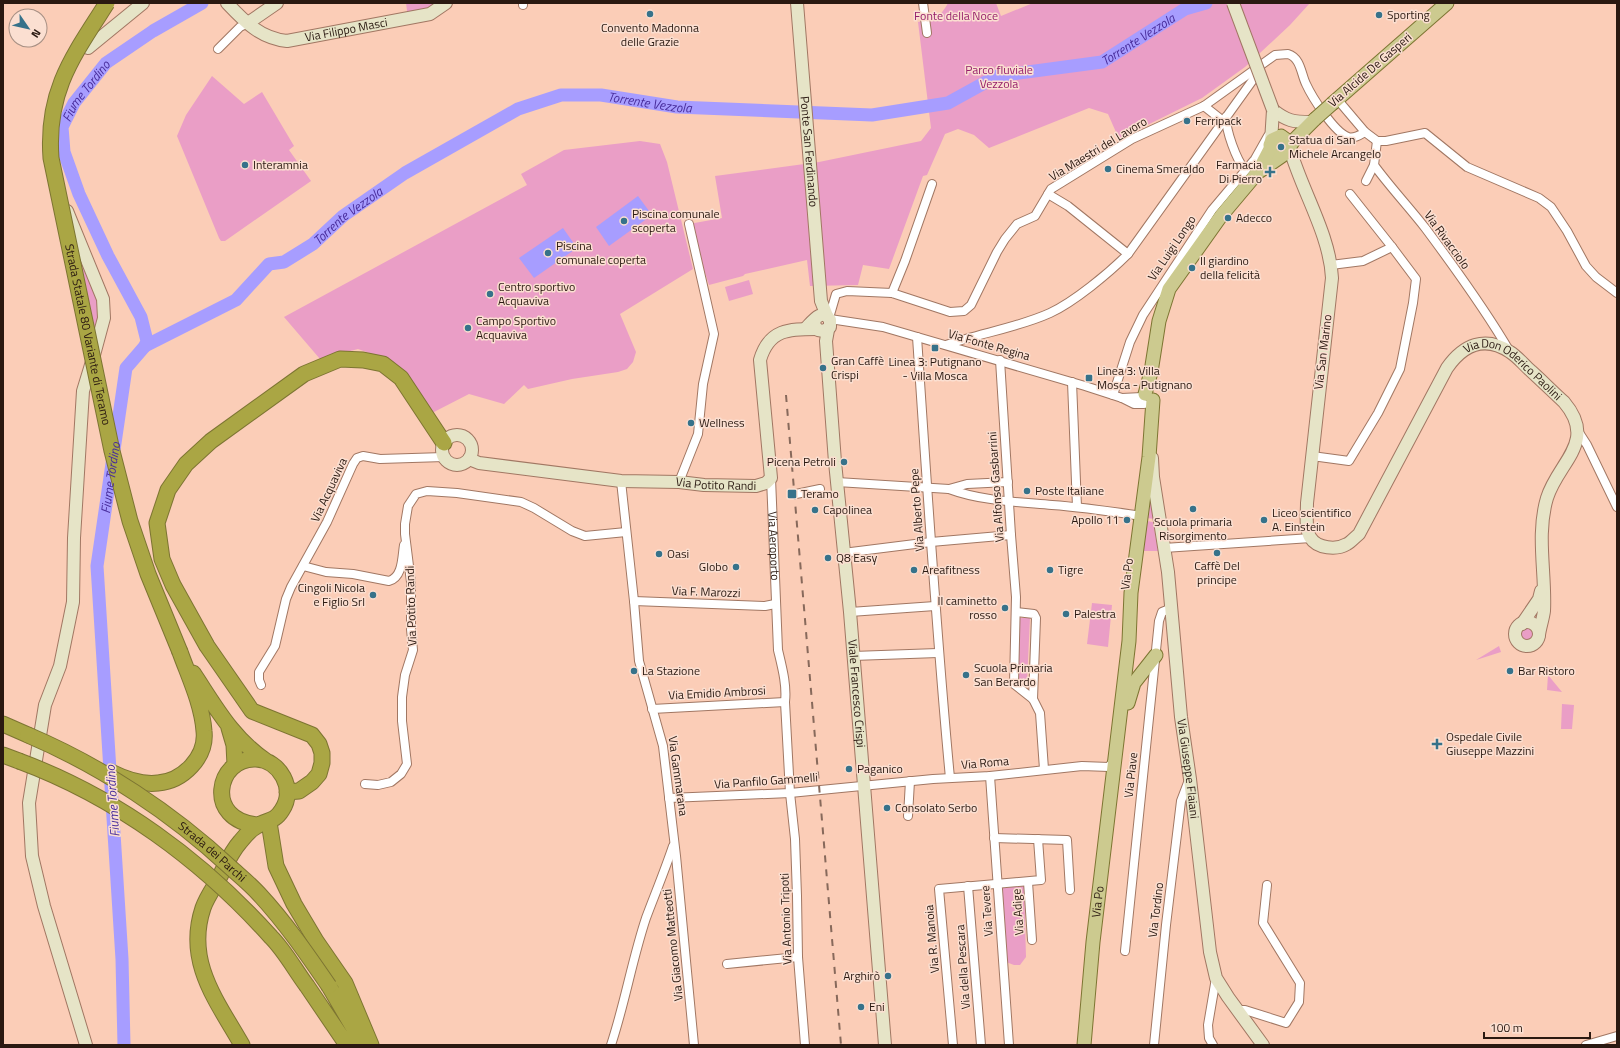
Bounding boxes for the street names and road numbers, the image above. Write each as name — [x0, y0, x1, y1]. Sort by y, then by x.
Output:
street label: Via Filippo Masci — [303, 12, 389, 46]
street label: Via Alcide De Gasperi — [1324, 28, 1416, 111]
street label: Ponte San Ferdinando — [796, 95, 823, 208]
street label: Via Maestri del Lavoro — [1045, 112, 1150, 185]
street label: Via Rivacciolo — [1420, 206, 1475, 273]
street label: Via Luigi Longo — [1143, 211, 1201, 284]
street label: Strada Statale 80 Variante di Teramo — [60, 242, 116, 427]
street label: Via San Marino — [1308, 313, 1337, 391]
street label: Via Fonte Regina — [946, 324, 1032, 365]
street label: Via Don Oderico Paolini — [1459, 333, 1567, 405]
street label: Via Alfonso Gasbarrini — [982, 431, 1009, 543]
street label: Via Acquaviva — [305, 454, 352, 525]
street label: Via Alberto Pepe — [904, 468, 929, 552]
street label: Via Potito Randi — [675, 472, 756, 495]
street label: Via Aeroporto — [763, 511, 785, 581]
street label: Via Po — [1115, 557, 1138, 591]
street label: Via Potito Randi — [400, 565, 421, 647]
street label: Via F. Marozzi — [671, 581, 741, 602]
street label: Viale Francesco Crispi — [843, 639, 871, 748]
street label: Via Emidio Ambrosi — [668, 680, 766, 705]
street label: Via Giuseppe Flaiani — [1172, 717, 1205, 820]
street label: Via Gammarana — [663, 735, 693, 817]
street label: Via Roma — [960, 751, 1010, 774]
street label: Via Piave — [1119, 751, 1142, 799]
street label: Via Panfilo Gammelli — [714, 767, 818, 794]
street label: Strada dei Parchi — [174, 817, 251, 886]
street label: Via Antonio Tripoti — [774, 873, 797, 965]
street label: Via Tordino — [1143, 881, 1168, 939]
street label: Via Tevere — [975, 885, 998, 937]
street label: Via Po — [1086, 885, 1109, 918]
street label: Via Giacomo Matteotti — [657, 888, 688, 1002]
street label: Via Adige — [1006, 888, 1029, 936]
street label: Via R. Manoia — [919, 904, 944, 974]
street label: Via della Pescara — [950, 924, 975, 1010]

